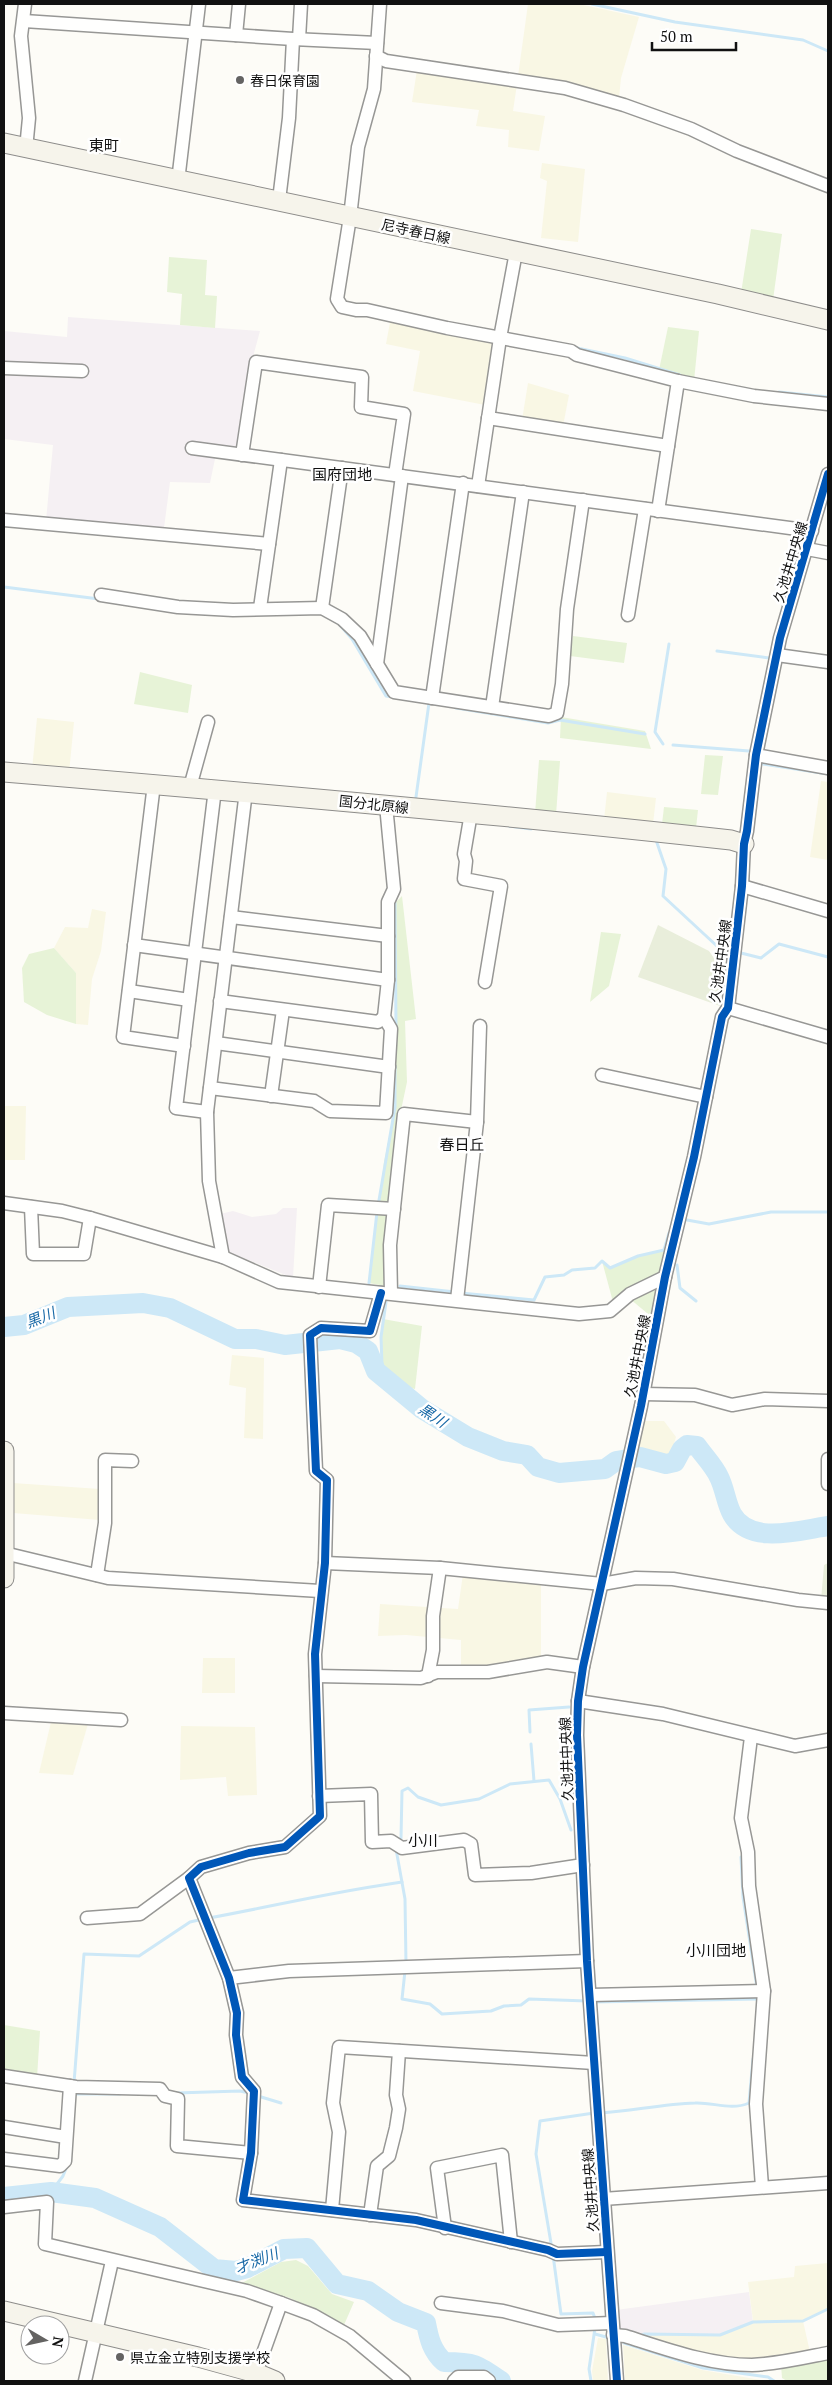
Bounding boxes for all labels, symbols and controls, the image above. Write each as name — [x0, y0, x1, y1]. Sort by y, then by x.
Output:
scale bar — [652, 20, 736, 52]
text: 50 m — [660, 26, 693, 46]
place label: 春日保育園 — [250, 71, 320, 90]
marker: 春日保育園 — [234, 74, 246, 86]
district label: 東町 — [89, 135, 119, 155]
street label: 尼寺春日線 — [380, 214, 452, 248]
district label: 国府団地 — [312, 464, 372, 484]
street label: 久池井中央線 — [769, 519, 811, 605]
street label: 国分北原線 — [338, 791, 410, 817]
street label: 久池井中央線 — [705, 918, 735, 1004]
district label: 春日丘 — [439, 1134, 485, 1154]
water label: 黒川 — [22, 1302, 59, 1332]
street label: 久池井中央線 — [620, 1313, 654, 1399]
water label: 黒川 — [415, 1398, 453, 1433]
street label: 久池井中央線 — [555, 1717, 577, 1801]
district label: 小川 — [408, 1830, 438, 1850]
district label: 小川団地 — [686, 1940, 746, 1960]
street label: 久池井中央線 — [578, 2147, 602, 2233]
water label: 才渕川 — [231, 2242, 282, 2277]
north arrow — [20, 2315, 70, 2365]
text: N — [48, 2335, 69, 2349]
place label: 県立金立特別支援学校 — [130, 2348, 270, 2367]
marker: 県立金立特別支援学校 — [114, 2351, 126, 2363]

